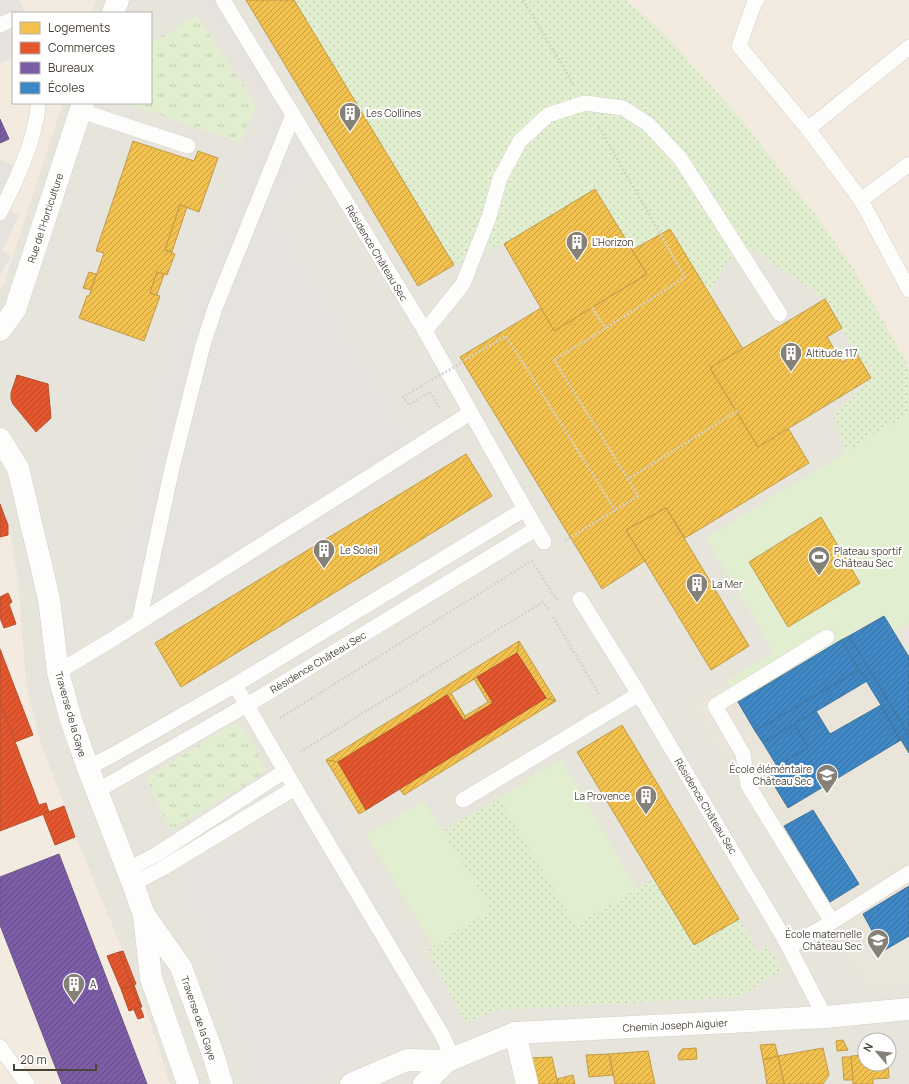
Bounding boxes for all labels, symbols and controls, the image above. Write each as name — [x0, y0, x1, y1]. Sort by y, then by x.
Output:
legend — [12, 12, 152, 104]
text: Logements — [48, 19, 110, 36]
text: Commerces — [48, 39, 115, 56]
text: Bureaux — [48, 59, 94, 76]
text: Écoles — [48, 79, 85, 96]
building icon: Les Collines — [337, 100, 363, 133]
place label: Les Collines — [366, 106, 421, 120]
street label: Rue de l'Horticulture — [24, 171, 66, 265]
street label: Résidence Château Sec — [343, 202, 411, 304]
building icon: L'Horizon — [564, 229, 590, 262]
place label: L'Horizon — [592, 235, 634, 249]
building icon: Altitude 117 — [778, 340, 804, 373]
place label: Altitude 117 — [806, 346, 858, 360]
building icon: Le Soleil — [311, 537, 337, 570]
place label: Le Soleil — [340, 543, 378, 557]
sports icon: Plateau sportif Château Sec — [806, 544, 832, 577]
place label: Plateau sportif Château Sec — [834, 544, 902, 570]
building icon: La Mer — [684, 571, 710, 604]
place label: La Mer — [712, 577, 743, 591]
street label: Résidence Château Sec — [267, 628, 369, 696]
street label: Traverse de la Gaye — [52, 670, 90, 759]
street label: Résidence Château Sec — [672, 755, 740, 857]
place label: École éléméntaire Château Sec — [730, 762, 812, 788]
school or university icon: École éléméntaire Château Sec — [814, 762, 840, 795]
building icon: La Provence — [633, 783, 659, 816]
place label: La Provence — [574, 789, 630, 803]
place label: École maternelle Château Sec — [785, 927, 862, 953]
school or university icon: École maternelle Château Sec — [865, 927, 891, 960]
building icon: A — [61, 971, 87, 1004]
street label: Traverse de la Gaye — [178, 974, 220, 1062]
place label: A — [90, 977, 97, 991]
street label: Chemin Joseph Aiguier — [622, 1015, 728, 1035]
north arrow — [857, 1032, 897, 1072]
text: N — [859, 1040, 876, 1054]
scale bar — [14, 1046, 96, 1072]
text: 20 m — [20, 1051, 47, 1068]

